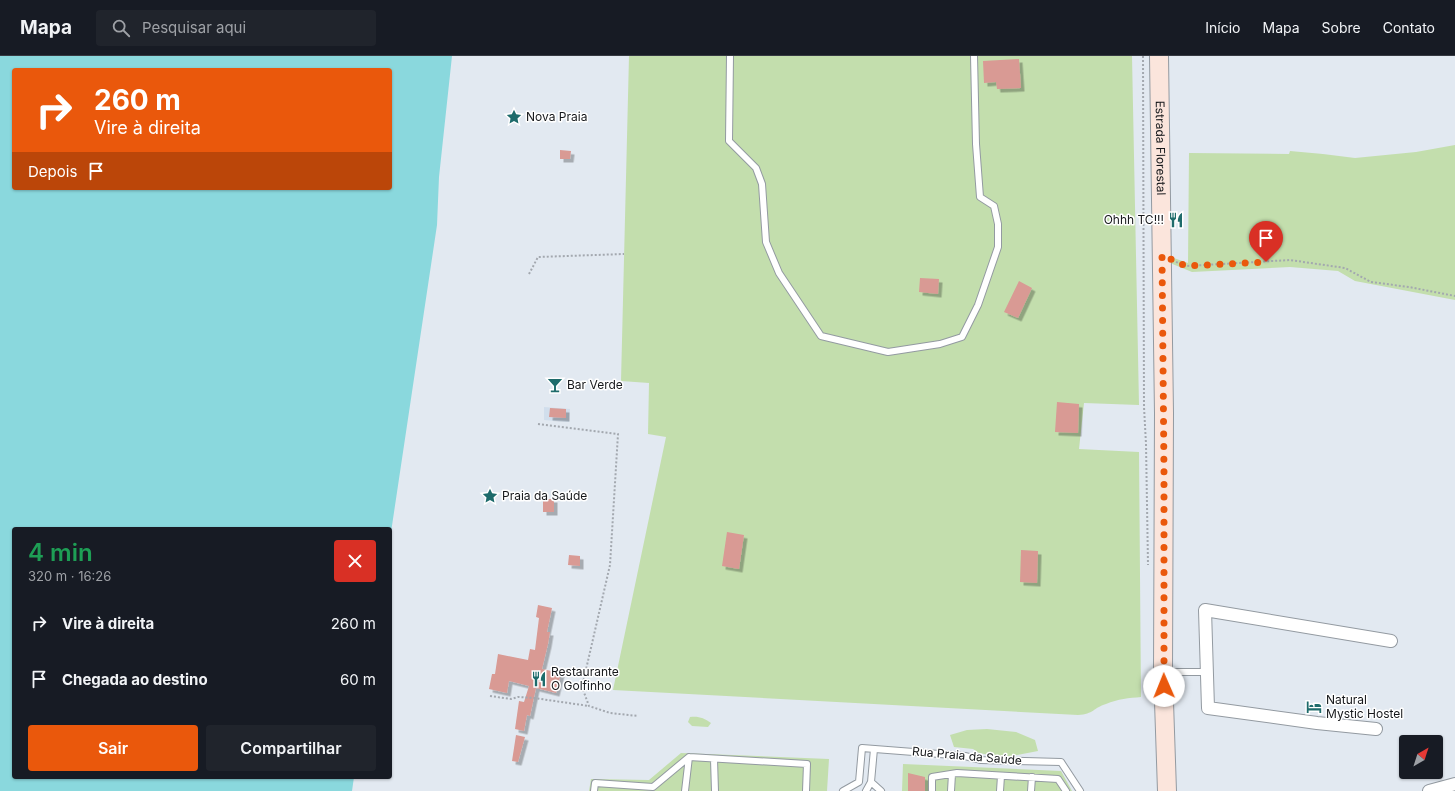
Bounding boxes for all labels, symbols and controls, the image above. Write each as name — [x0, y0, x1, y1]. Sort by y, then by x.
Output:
search box — [96, 10, 376, 46]
text: Mapa — [20, 16, 72, 39]
icon: search — [110, 17, 132, 39]
text: Pesquisar aqui — [142, 18, 246, 37]
text: Início — [1205, 19, 1241, 36]
text: Mapa — [1263, 19, 1300, 36]
text: Sobre — [1322, 19, 1361, 36]
text: Contato — [1383, 19, 1435, 36]
text: 260 m — [94, 83, 181, 117]
icon: right — [28, 84, 80, 136]
street label: Estrada Florestal — [1153, 100, 1169, 195]
place icon: Nova Praia — [505, 108, 523, 126]
place label: Nova Praia — [526, 109, 587, 124]
text: Vire à direita — [94, 117, 201, 138]
icon: arrive — [85, 160, 107, 182]
text: Depois — [28, 162, 77, 181]
restaurant icon: Ohhh TC!!! — [1167, 211, 1185, 229]
place label: Ohhh TC!!! — [1104, 212, 1164, 227]
pin — [1249, 221, 1283, 262]
icon: arrive — [1255, 227, 1277, 249]
bar icon: Bar Verde — [546, 376, 564, 394]
place label: Bar Verde — [567, 377, 623, 392]
place icon: Praia da Saúde — [481, 487, 499, 505]
place label: Praia da Saúde — [502, 488, 587, 503]
text: 4 min — [28, 538, 93, 567]
button: close — [334, 540, 376, 582]
text: 320 m · 16:26 — [28, 568, 111, 584]
icon: right — [28, 612, 50, 634]
text: Vire à direita — [62, 614, 154, 633]
text: 260 m — [331, 614, 376, 633]
place label: Restaurante O Golfinho — [551, 664, 619, 693]
position arrow — [1143, 665, 1185, 707]
icon: arrive — [28, 668, 50, 690]
text: Chegada ao destino — [62, 670, 208, 689]
text: 60 m — [340, 670, 376, 689]
restaurant icon: Restaurante O Golfinho — [530, 670, 548, 688]
place label: Natural Mystic Hostel — [1326, 692, 1403, 721]
hotel icon: Natural Mystic Hostel — [1305, 698, 1323, 716]
button: Sair — [28, 725, 198, 771]
button: Compartilhar — [206, 725, 376, 771]
north arrow — [1399, 735, 1443, 779]
map controls — [1399, 735, 1443, 779]
street label: Rua Praia da Saúde — [911, 743, 1023, 768]

